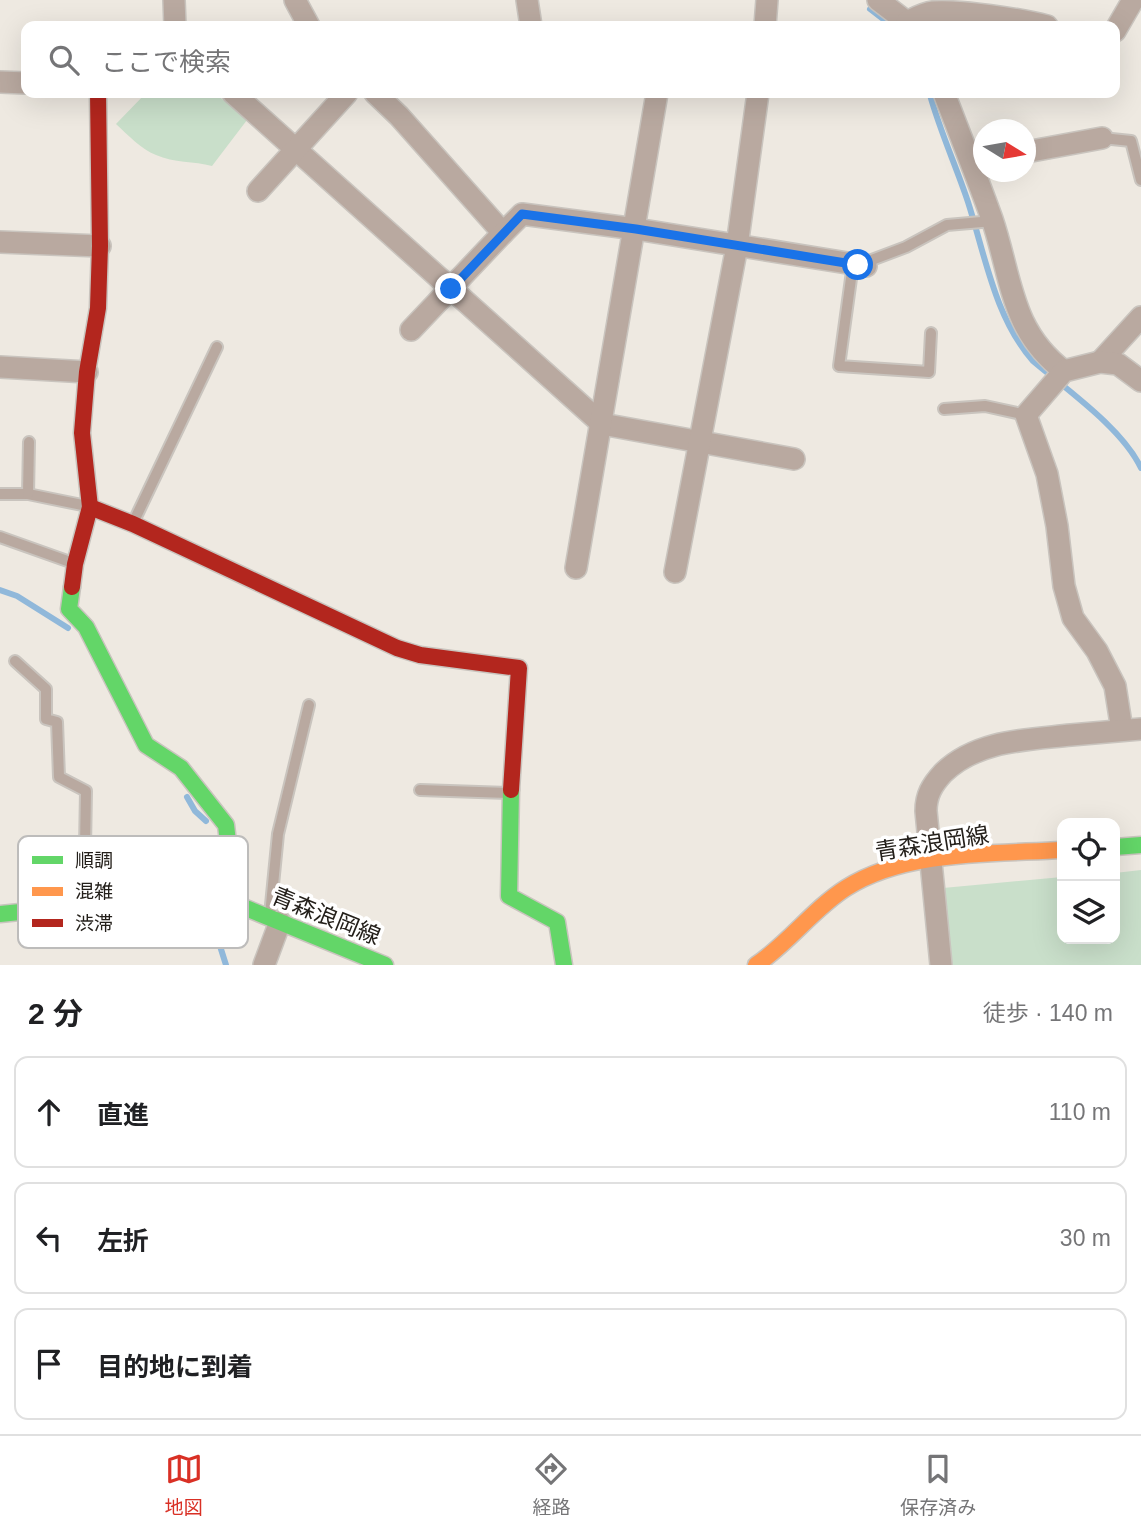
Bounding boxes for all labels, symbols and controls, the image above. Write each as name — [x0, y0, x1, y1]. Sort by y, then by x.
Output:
search box — [21, 21, 1120, 98]
icon: search — [45, 41, 83, 79]
text: ここで検索 — [101, 47, 231, 77]
north arrow — [973, 119, 1036, 182]
route start — [842, 249, 873, 280]
route end — [435, 273, 466, 304]
map controls — [1057, 818, 1120, 944]
button: locate — [1057, 818, 1120, 881]
street label: 青森浪岡線 — [873, 821, 991, 865]
legend — [18, 836, 248, 948]
text: 順調 — [75, 850, 113, 871]
text: 混雑 — [75, 881, 113, 902]
button: layers — [1057, 881, 1120, 944]
street label: 青森浪岡線 — [268, 882, 384, 950]
text: 渋滞 — [75, 913, 113, 934]
text: 2 分 — [28, 997, 83, 1030]
text: 徒歩 · 140 m — [983, 1000, 1113, 1026]
icon: ahead — [30, 1093, 68, 1131]
text: 110 m — [1049, 1099, 1111, 1125]
text: 直進 — [97, 1100, 149, 1130]
icon: left — [30, 1219, 68, 1257]
text: 30 m — [1060, 1225, 1111, 1251]
text: 左折 — [97, 1226, 149, 1256]
icon: arrive — [30, 1345, 68, 1383]
text: 目的地に到着 — [97, 1352, 253, 1382]
tab: 地図 — [165, 1450, 203, 1519]
tab: 経路 — [532, 1450, 570, 1519]
tab: 保存済み — [900, 1450, 976, 1519]

